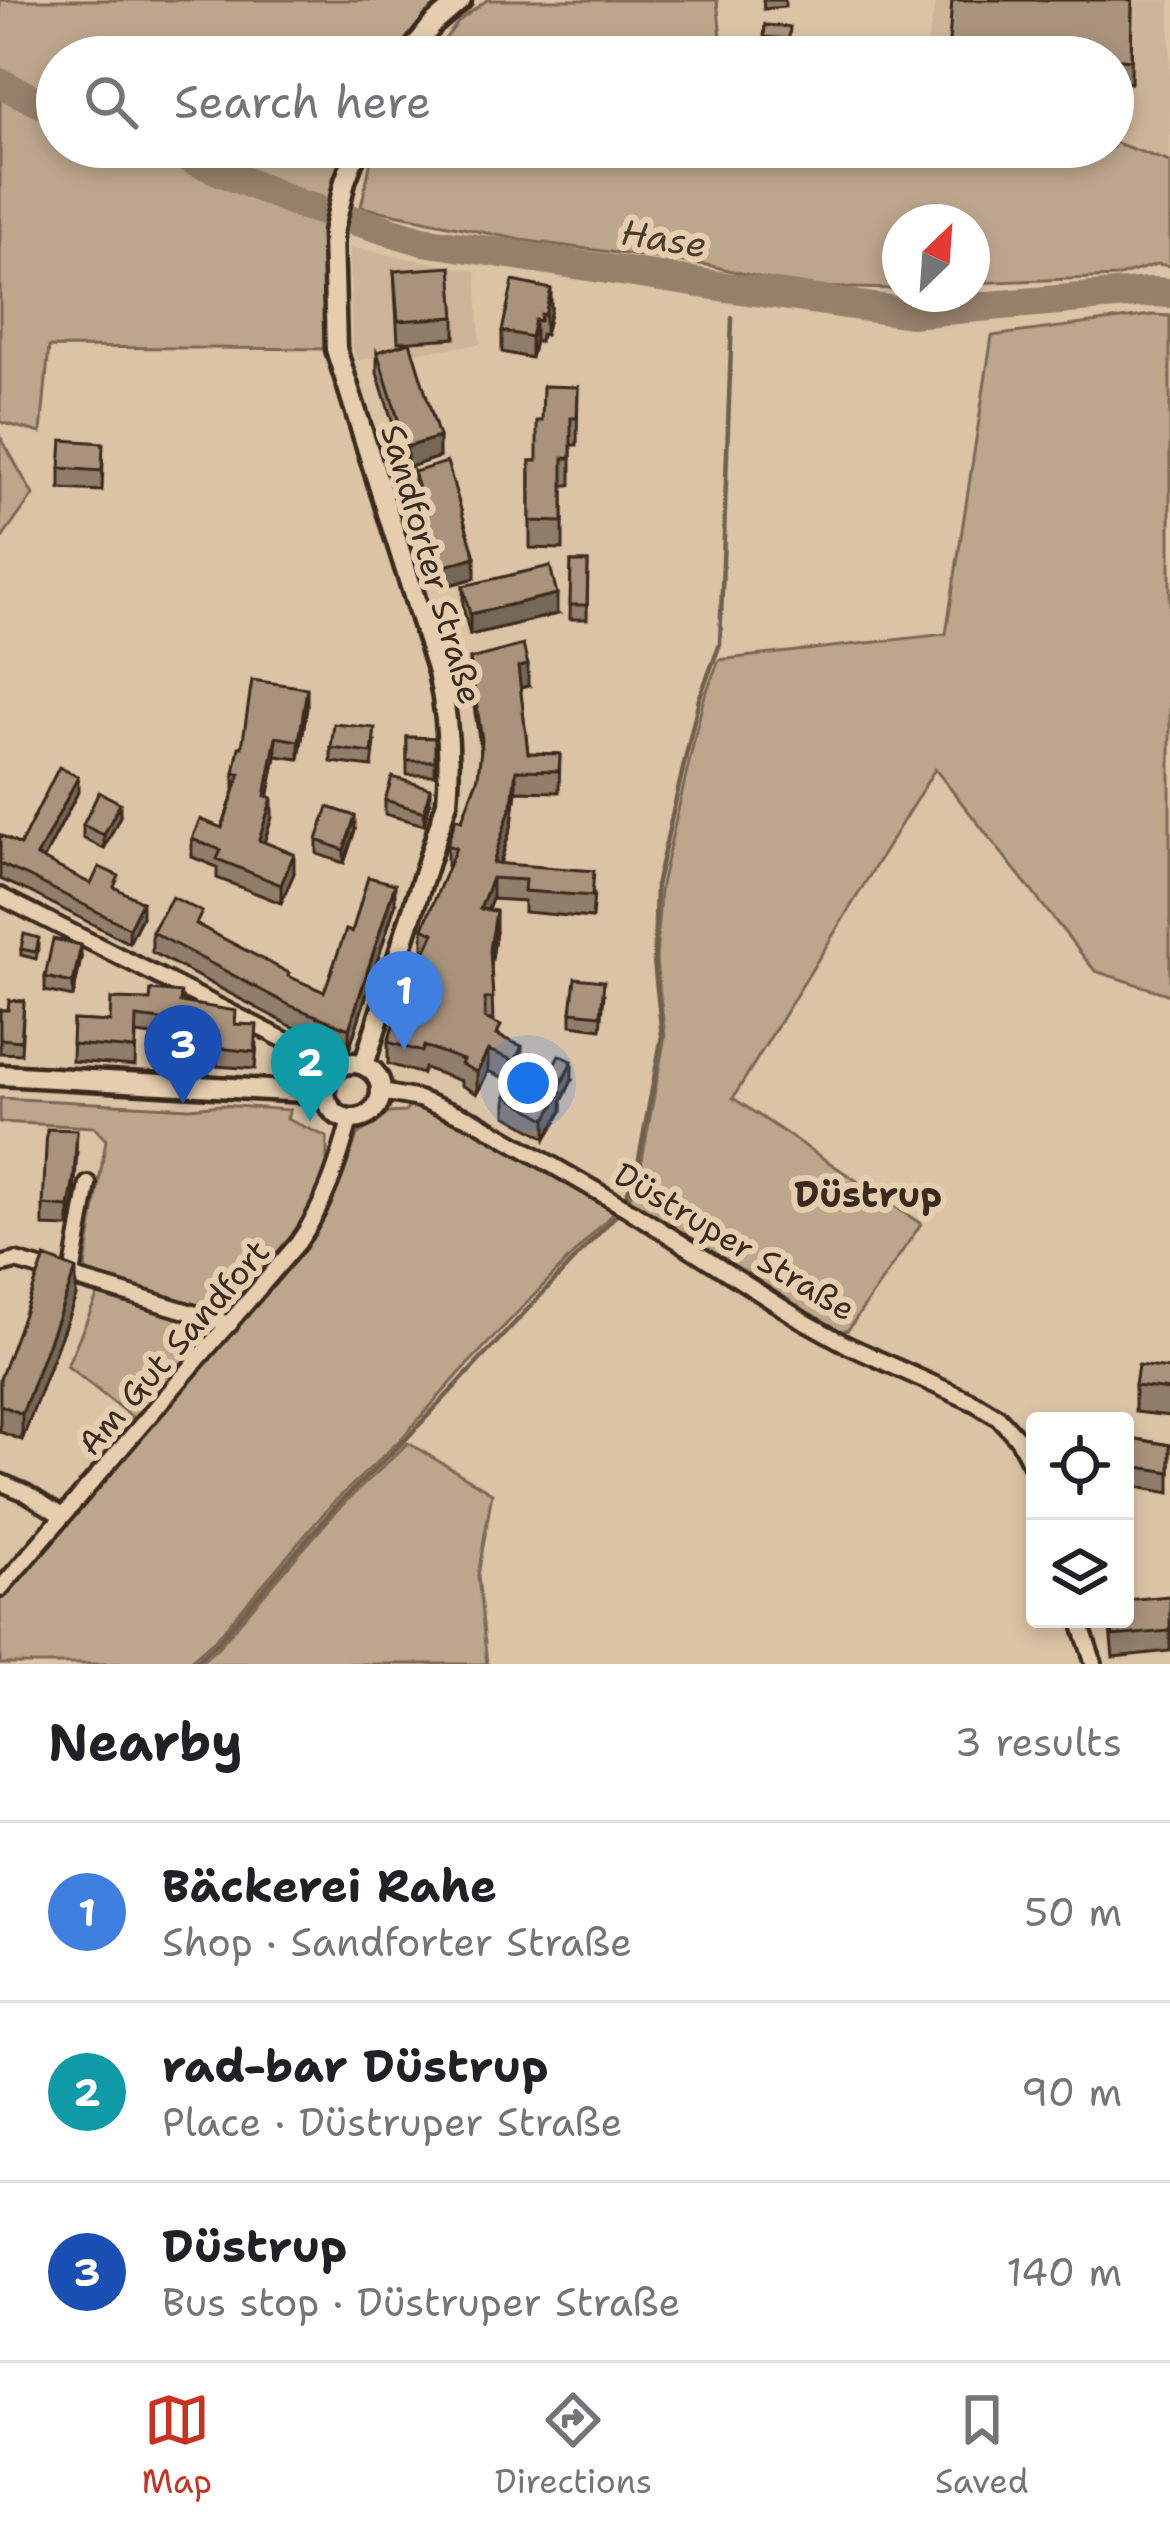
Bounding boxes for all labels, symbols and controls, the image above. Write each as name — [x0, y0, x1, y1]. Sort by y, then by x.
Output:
search box — [36, 36, 1134, 168]
icon: search — [78, 69, 144, 135]
text: Search here — [174, 72, 431, 132]
north arrow — [882, 204, 990, 312]
water label: Hase — [618, 208, 710, 269]
street label: Sandforter Straße — [370, 419, 493, 709]
pin: 1 — [365, 951, 443, 1050]
pin: 3 — [144, 1005, 222, 1104]
pin: 2 — [271, 1023, 349, 1122]
your location — [498, 1053, 558, 1113]
street label: Düstruper Straße — [606, 1152, 864, 1331]
district label: Düstrup — [794, 1170, 942, 1219]
street label: Am Gut Sandfort — [67, 1230, 280, 1465]
map controls — [1026, 1412, 1134, 1628]
button: locate — [1026, 1412, 1134, 1520]
button: layers — [1026, 1520, 1134, 1628]
text: Nearby — [48, 1708, 243, 1776]
text: 3 results — [955, 1716, 1122, 1768]
text: Bäckerei Rahe — [162, 1856, 497, 1916]
text: 1 — [78, 1886, 96, 1938]
text: 50 m — [1024, 1886, 1122, 1938]
text: Shop · Sandforter Straße — [162, 1916, 632, 1968]
text: rad-bar Düstrup — [162, 2036, 548, 2096]
text: 2 — [73, 2066, 101, 2118]
text: 90 m — [1021, 2066, 1122, 2118]
text: Place · Düstruper Straße — [162, 2096, 623, 2148]
text: Düstrup — [162, 2216, 347, 2276]
text: 3 — [73, 2246, 101, 2298]
text: 140 m — [1006, 2246, 1122, 2298]
text: Bus stop · Düstruper Straße — [162, 2276, 681, 2328]
tab: Map — [141, 2387, 212, 2504]
tab: Directions — [495, 2387, 652, 2504]
tab: Saved — [935, 2387, 1029, 2504]

